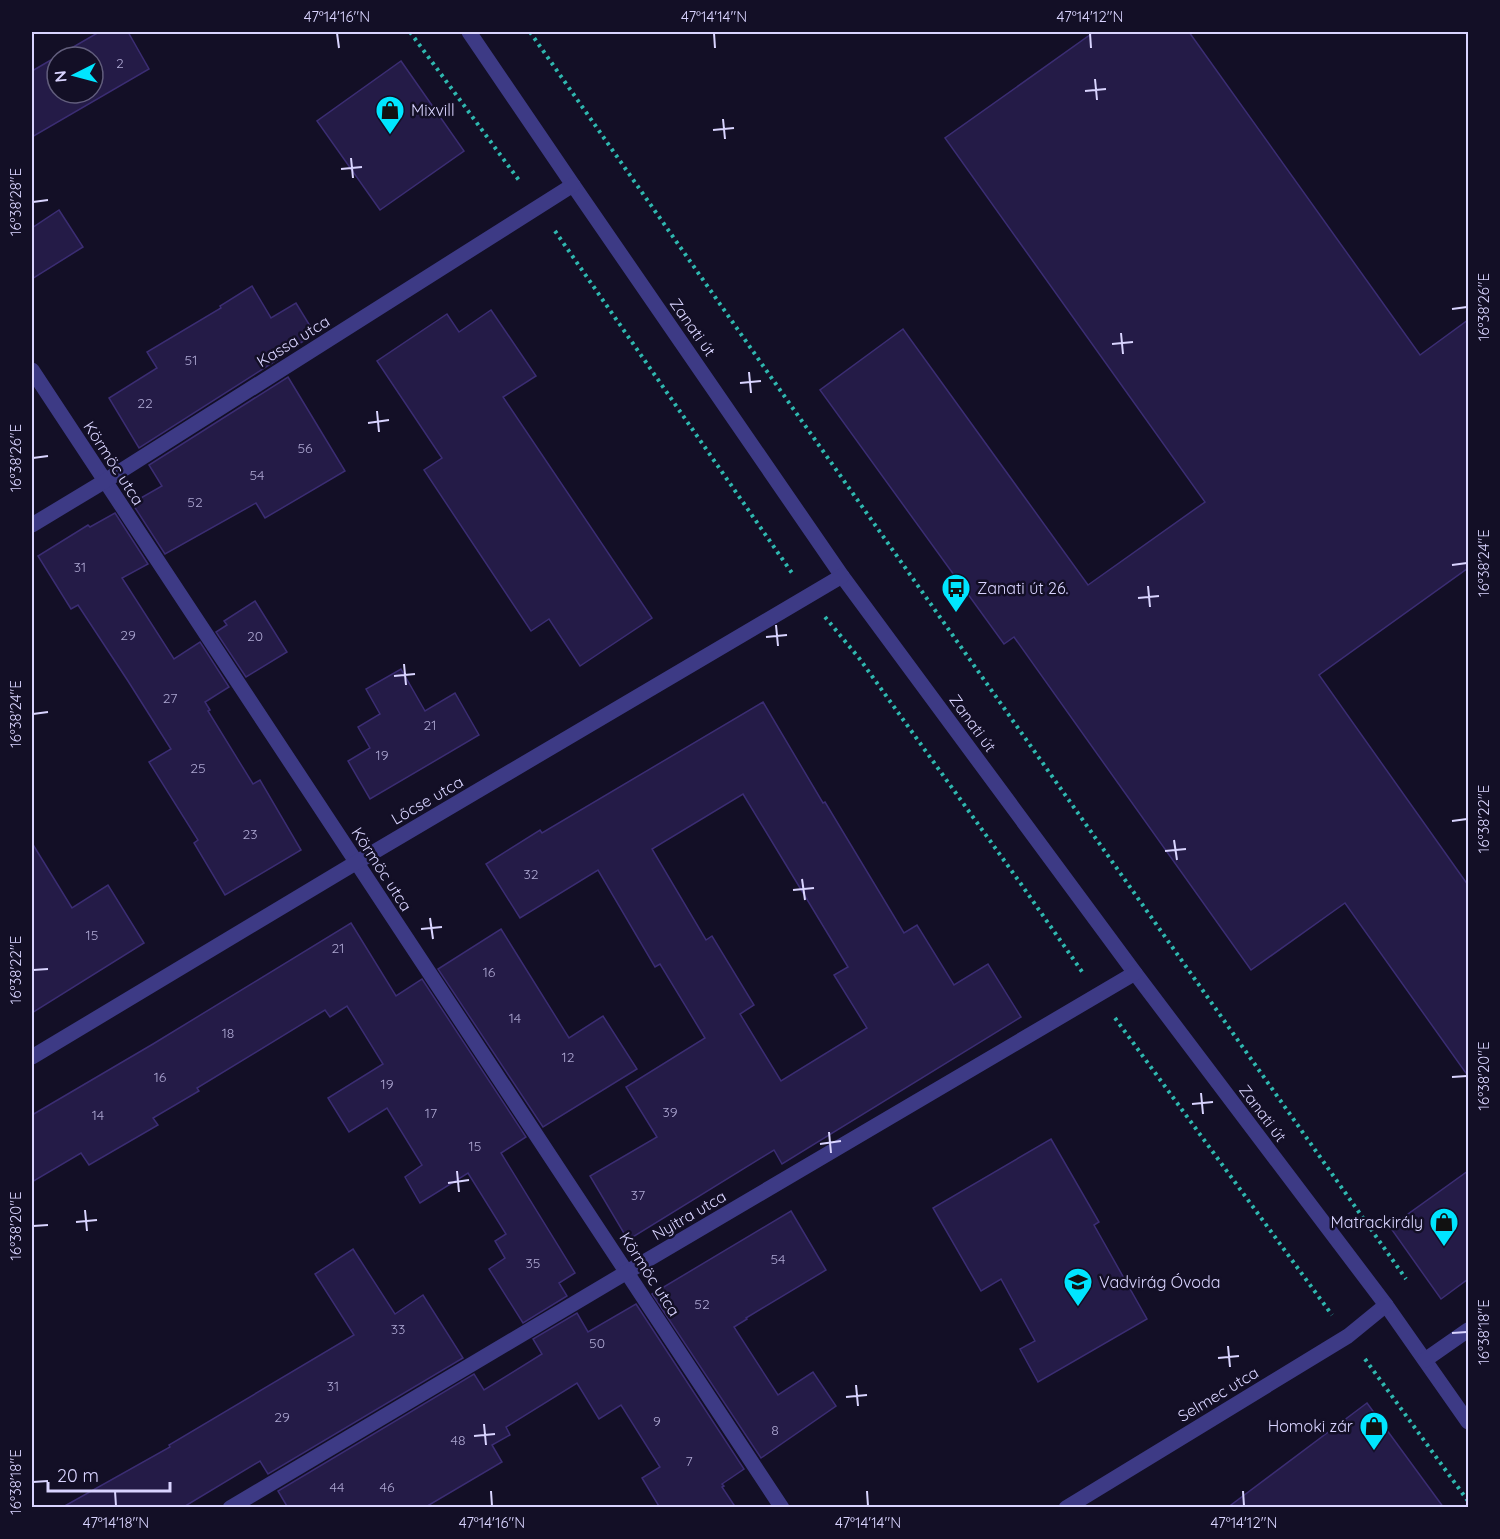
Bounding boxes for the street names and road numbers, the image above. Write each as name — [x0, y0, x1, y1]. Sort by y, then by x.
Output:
street label: Zanati út — [666, 294, 720, 360]
street label: Kassa utca — [253, 311, 333, 371]
street label: Körmöc utca — [79, 417, 149, 509]
street label: Zanati út — [945, 690, 1001, 756]
street label: Lőcse utca — [387, 771, 467, 829]
street label: Körmöc utca — [347, 823, 417, 915]
street label: Zanati út — [1235, 1080, 1291, 1146]
street label: Nyitra utca — [648, 1186, 730, 1244]
street label: Körmöc utca — [615, 1228, 685, 1320]
street label: Selmec utca — [1174, 1362, 1262, 1426]

